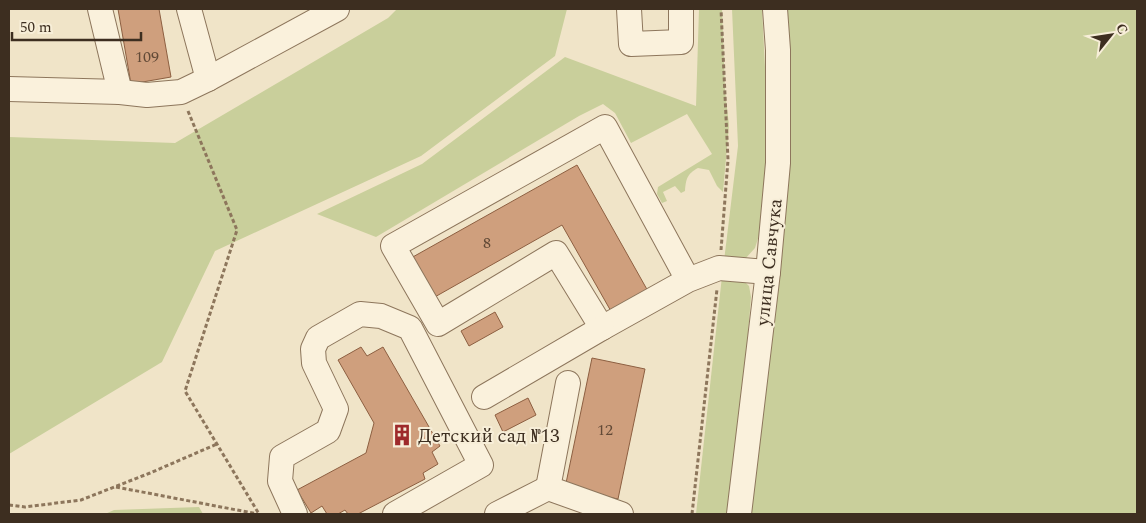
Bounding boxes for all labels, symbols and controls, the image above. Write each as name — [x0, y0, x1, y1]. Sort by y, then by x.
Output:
scale bar — [12, 10, 141, 42]
north arrow — [1086, 10, 1136, 60]
text: 50 m — [20, 16, 52, 39]
text: С — [1110, 19, 1133, 38]
house number: 109 — [135, 45, 159, 69]
street label: улица Савчука — [748, 196, 791, 328]
house number: 8 — [483, 231, 491, 255]
house number: 12 — [597, 418, 613, 442]
building icon: Детский сад №13 — [389, 422, 415, 448]
place label: Детский сад №13 — [418, 422, 560, 451]

